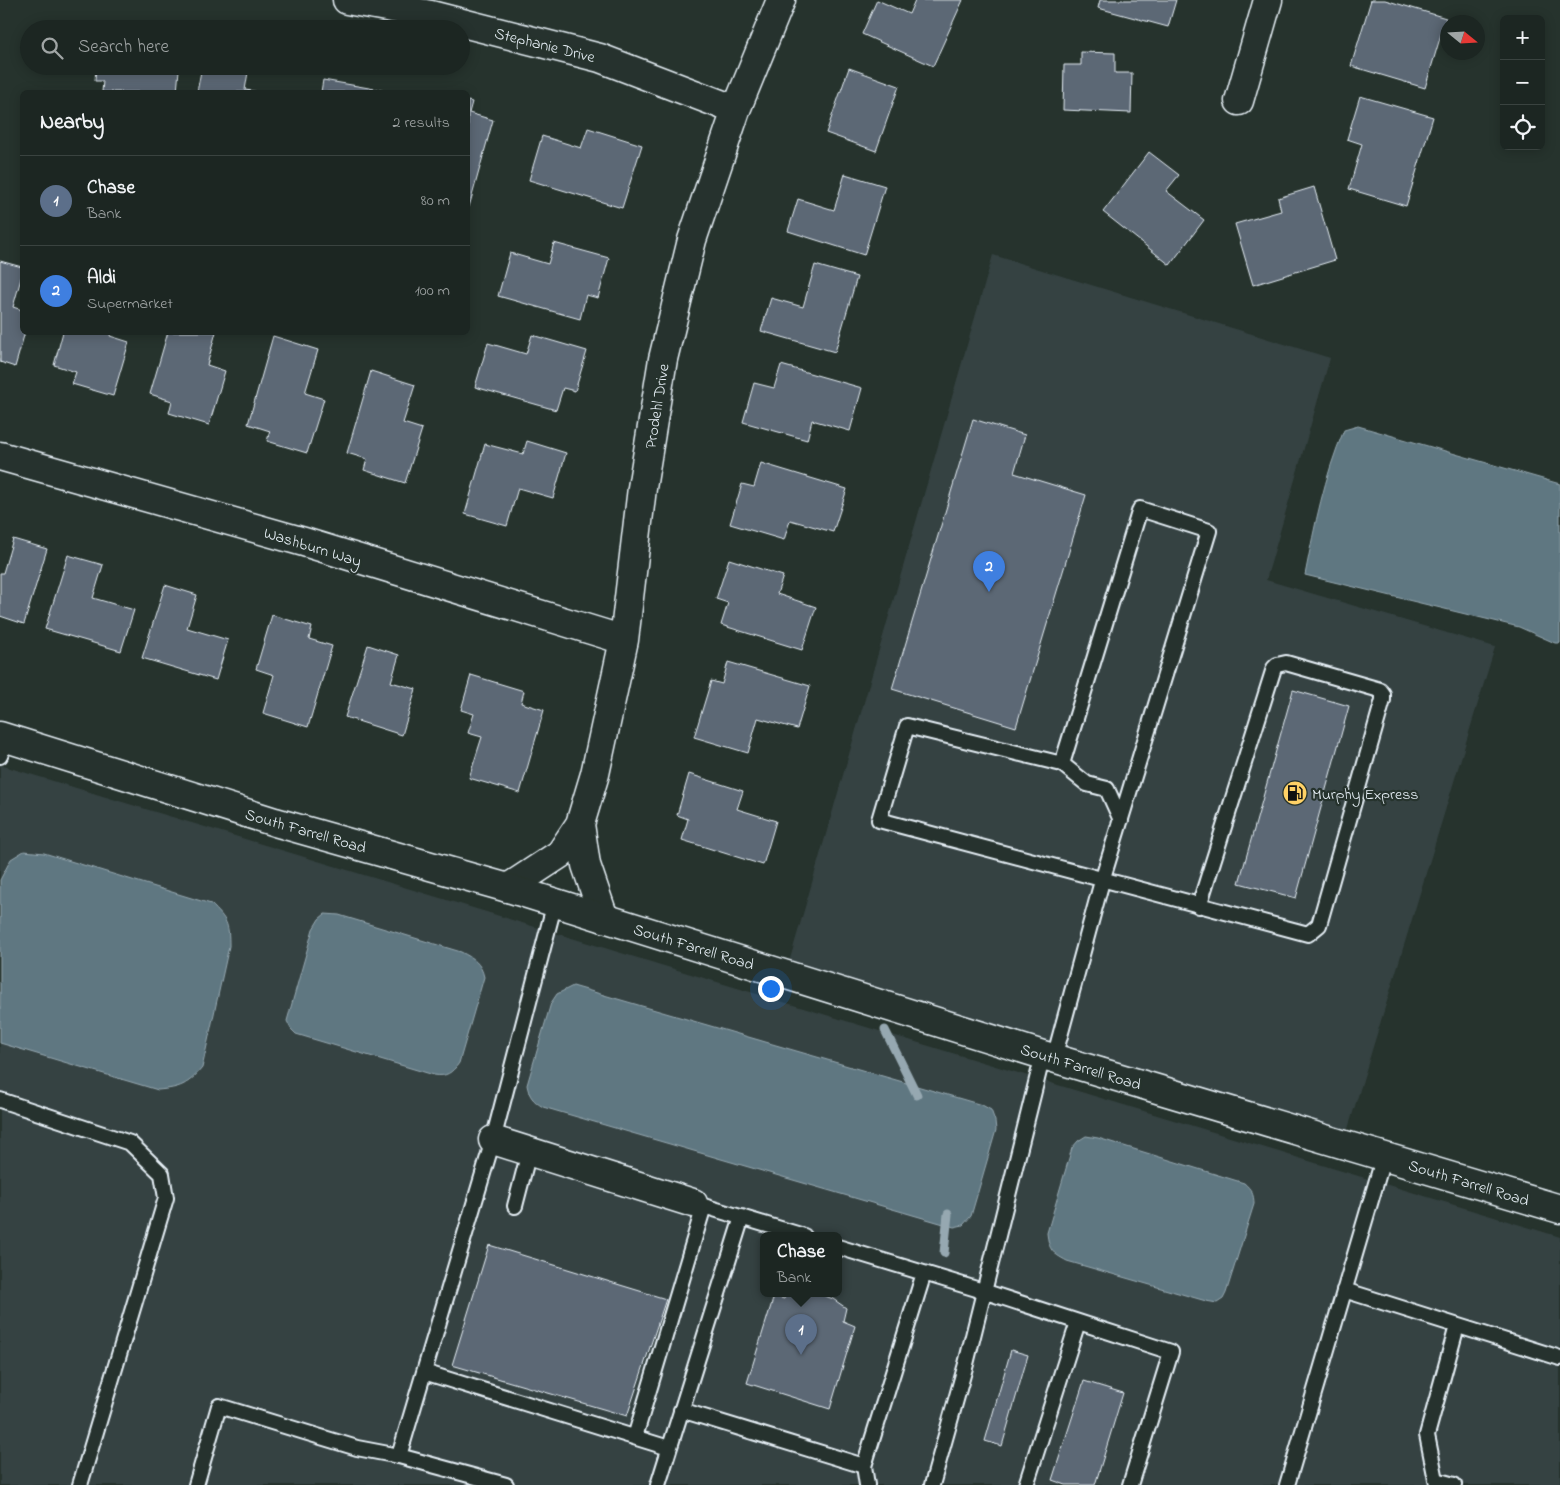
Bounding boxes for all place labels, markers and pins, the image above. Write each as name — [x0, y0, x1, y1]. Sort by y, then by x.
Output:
pin: 2 — [973, 551, 1005, 592]
fuel station icon: Murphy Express — [1282, 780, 1308, 806]
place label: Murphy Express — [1312, 783, 1418, 807]
pin: 1 — [785, 1314, 817, 1355]

